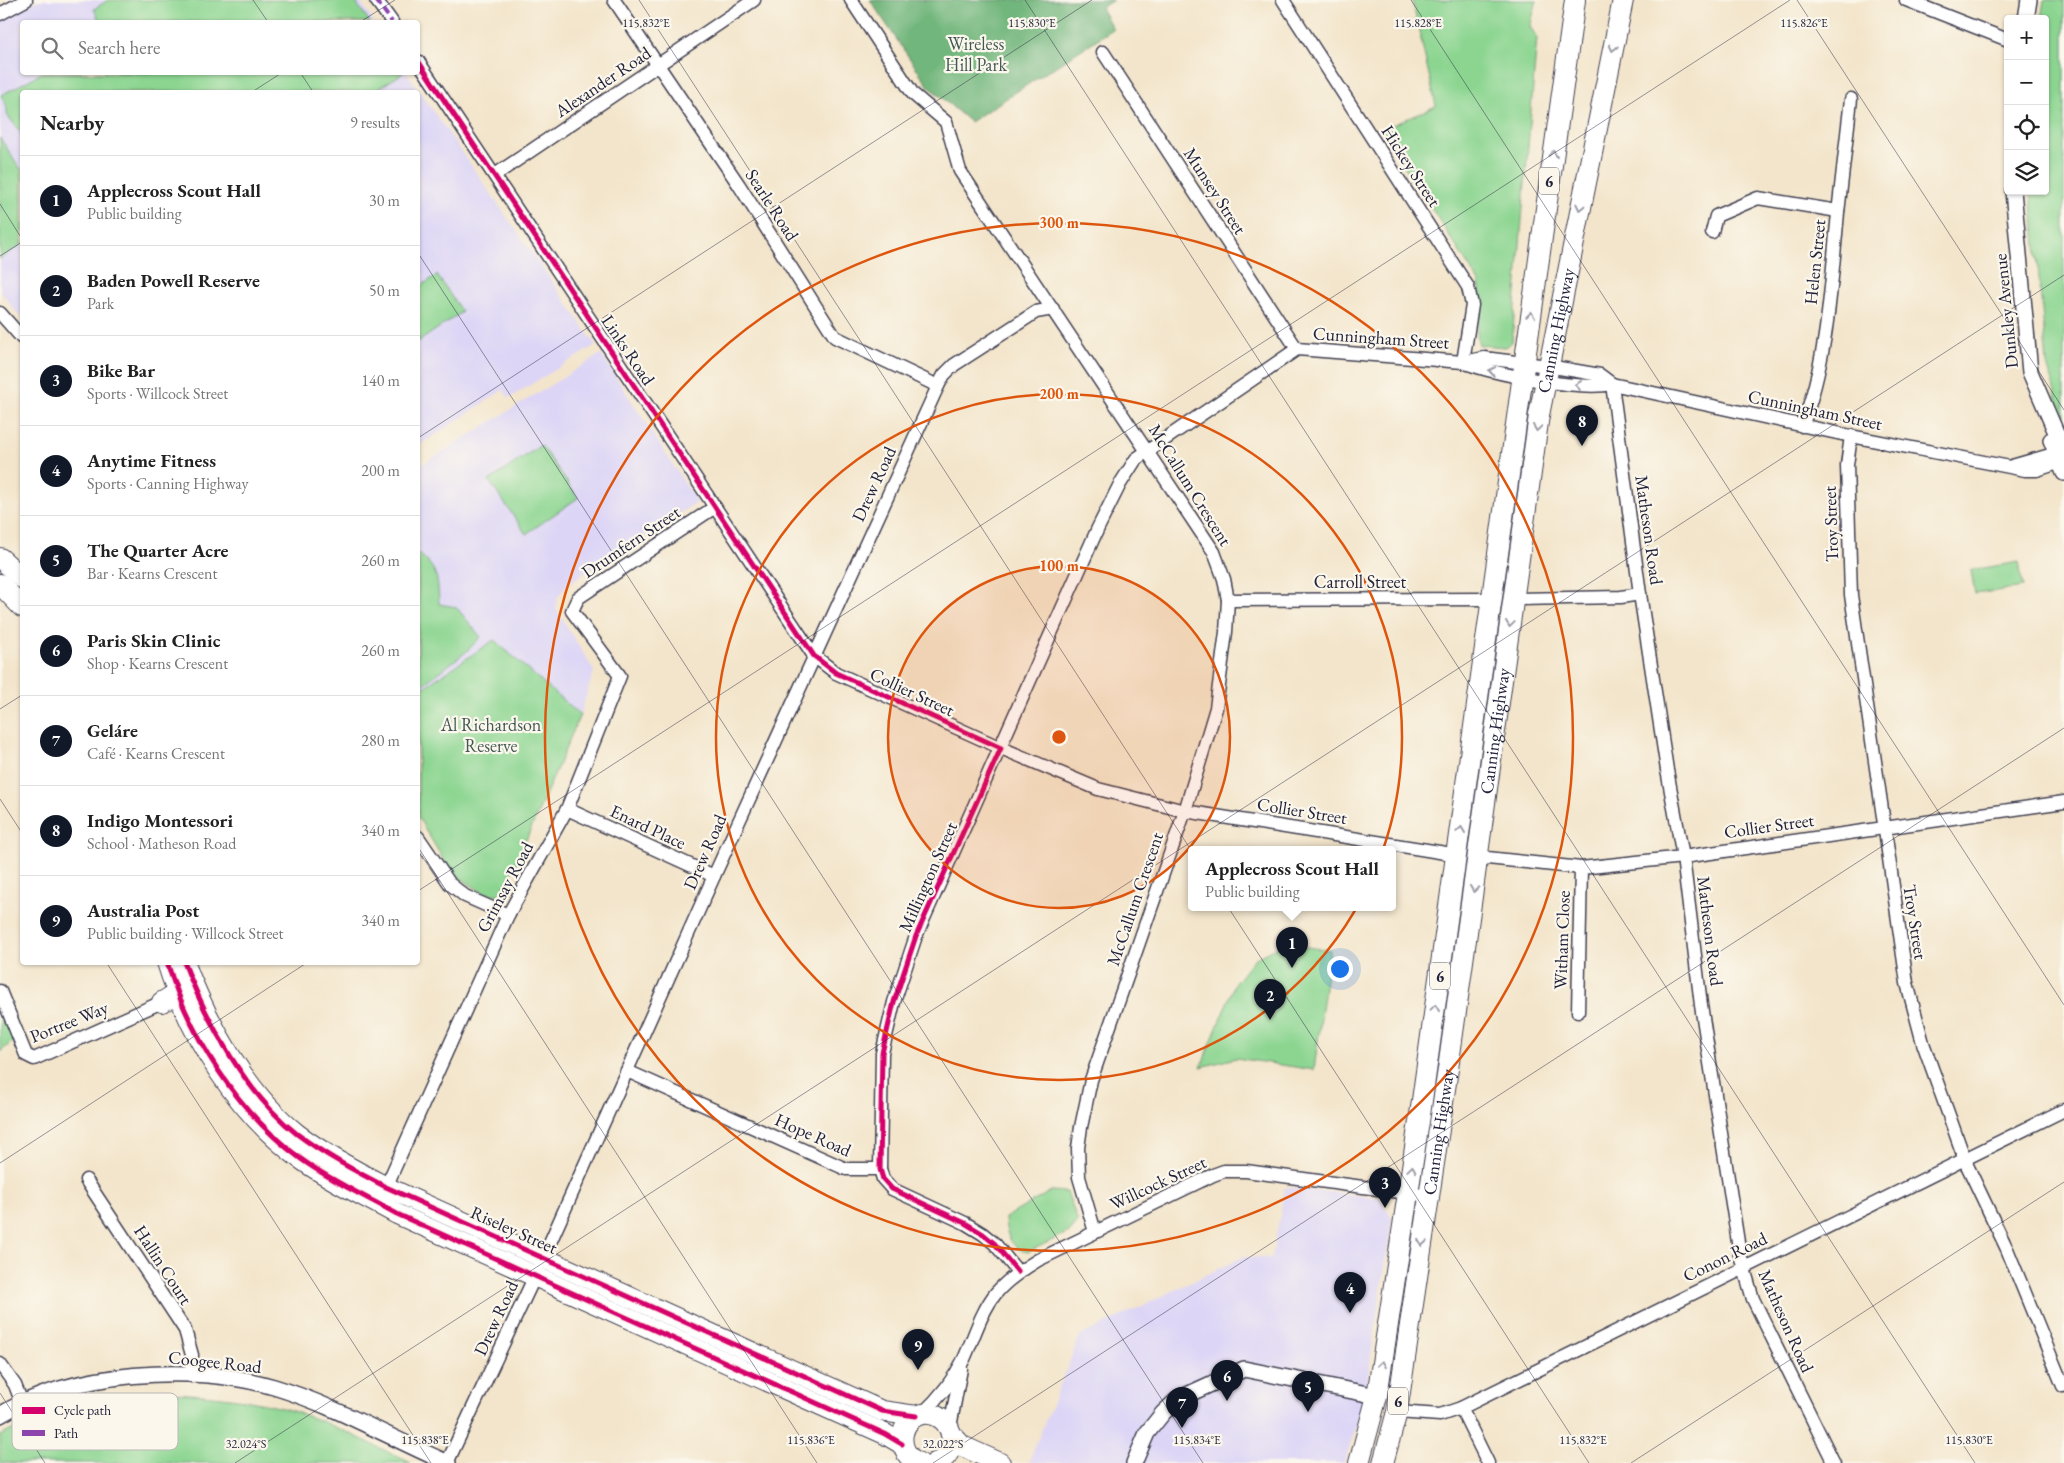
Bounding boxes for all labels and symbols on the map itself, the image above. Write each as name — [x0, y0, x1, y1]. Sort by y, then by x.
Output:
text: 115.832°E — [622, 15, 670, 31]
text: 115.830°E — [1008, 15, 1056, 31]
text: 115.828°E — [1394, 15, 1442, 31]
text: 115.826°E — [1780, 15, 1828, 31]
park label: Wireless Hill Park — [945, 32, 1008, 76]
street label: Alexander Road — [549, 40, 656, 123]
one-way arrow — [1608, 43, 1619, 52]
street label: Hickey Street — [1376, 121, 1447, 211]
street label: Munsey Street — [1179, 143, 1252, 239]
one-way arrow — [1547, 149, 1558, 157]
street label: Searle Road — [741, 164, 805, 246]
road number: 6 — [1539, 168, 1559, 195]
one-way arrow — [1575, 202, 1586, 211]
text: 300 m — [1039, 213, 1079, 232]
street label: Helen Street — [1799, 218, 1830, 306]
street label: Dunkley Avenue — [1988, 252, 2023, 370]
street label: Canning Highway — [1532, 266, 1579, 395]
street label: Links Road — [597, 310, 661, 390]
one-way arrow — [1525, 310, 1536, 318]
street label: Cunningham Street — [1312, 321, 1450, 354]
one-way arrow — [1488, 367, 1497, 377]
one-way arrow — [1574, 380, 1583, 390]
text: 200 m — [1039, 384, 1079, 403]
street label: Cunningham Street — [1746, 384, 1885, 435]
pin: 8 — [1566, 405, 1598, 446]
street label: McCallum Crescent — [1144, 419, 1237, 550]
one-way arrow — [1532, 424, 1543, 432]
street label: Drew Road — [846, 442, 901, 525]
street label: Matheson Road — [1630, 474, 1669, 587]
street label: Troy Street — [1818, 485, 1843, 562]
street label: Drumfern Street — [577, 500, 685, 583]
text: 100 m — [1039, 556, 1079, 575]
street label: Carroll Street — [1314, 570, 1407, 593]
one-way arrow — [1505, 620, 1516, 628]
street label: Collier Street — [866, 662, 958, 721]
street label: Canning Highway — [1474, 666, 1515, 795]
park label: Al Richardson Reserve — [440, 713, 542, 757]
centre of rings — [1050, 728, 1068, 746]
street label: Collier Street — [1256, 792, 1349, 829]
street label: Enard Place — [607, 799, 690, 854]
street label: Collier Street — [1722, 808, 1816, 843]
street label: Drew Road — [678, 810, 732, 893]
street label: Millington Street — [893, 818, 962, 935]
one-way arrow — [1455, 826, 1466, 834]
street label: McCallum Crescent — [1101, 829, 1168, 969]
street label: Grimsay Road — [471, 837, 538, 936]
street label: Matheson Road — [1692, 875, 1729, 988]
street label: Troy Street — [1898, 883, 1933, 961]
one-way arrow — [1469, 885, 1480, 893]
street label: Witham Close — [1548, 890, 1575, 990]
pin: 1 — [1276, 927, 1308, 968]
your location — [1327, 956, 1353, 982]
road number: 6 — [1430, 962, 1450, 989]
pin: 2 — [1254, 979, 1286, 1020]
street label: Portree Way — [26, 995, 112, 1048]
one-way arrow — [1429, 1004, 1440, 1012]
street label: Canning Highway — [1417, 1067, 1459, 1196]
street label: Hope Road — [771, 1108, 856, 1162]
street label: Willcock Street — [1106, 1150, 1210, 1215]
one-way arrow — [1406, 1165, 1416, 1174]
pin: 3 — [1369, 1167, 1401, 1208]
street label: Riseley Street — [467, 1200, 561, 1259]
street label: Hallin Court — [129, 1220, 198, 1309]
street label: Conon Road — [1679, 1226, 1771, 1287]
one-way arrow — [1417, 1238, 1427, 1247]
street label: Matheson Road — [1753, 1266, 1820, 1377]
pin: 4 — [1334, 1272, 1366, 1313]
street label: Drew Road — [468, 1276, 523, 1359]
pin: 9 — [902, 1329, 934, 1370]
street label: Coogee Road — [167, 1345, 264, 1378]
pin: 6 — [1211, 1360, 1243, 1401]
one-way arrow — [1376, 1360, 1386, 1369]
pin: 5 — [1292, 1371, 1324, 1412]
pin: 7 — [1166, 1387, 1198, 1428]
road number: 6 — [1388, 1388, 1408, 1414]
legend — [12, 1393, 178, 1450]
text: Cycle path — [54, 1401, 111, 1419]
text: Path — [54, 1424, 78, 1442]
text: 115.838°E — [401, 1432, 449, 1448]
text: 115.836°E — [787, 1432, 835, 1448]
text: 115.834°E — [1173, 1432, 1221, 1448]
text: 115.832°E — [1559, 1432, 1607, 1448]
text: 115.830°E — [1945, 1432, 1993, 1448]
text: 32.024°S — [226, 1436, 267, 1452]
text: 32.022°S — [923, 1436, 964, 1452]

